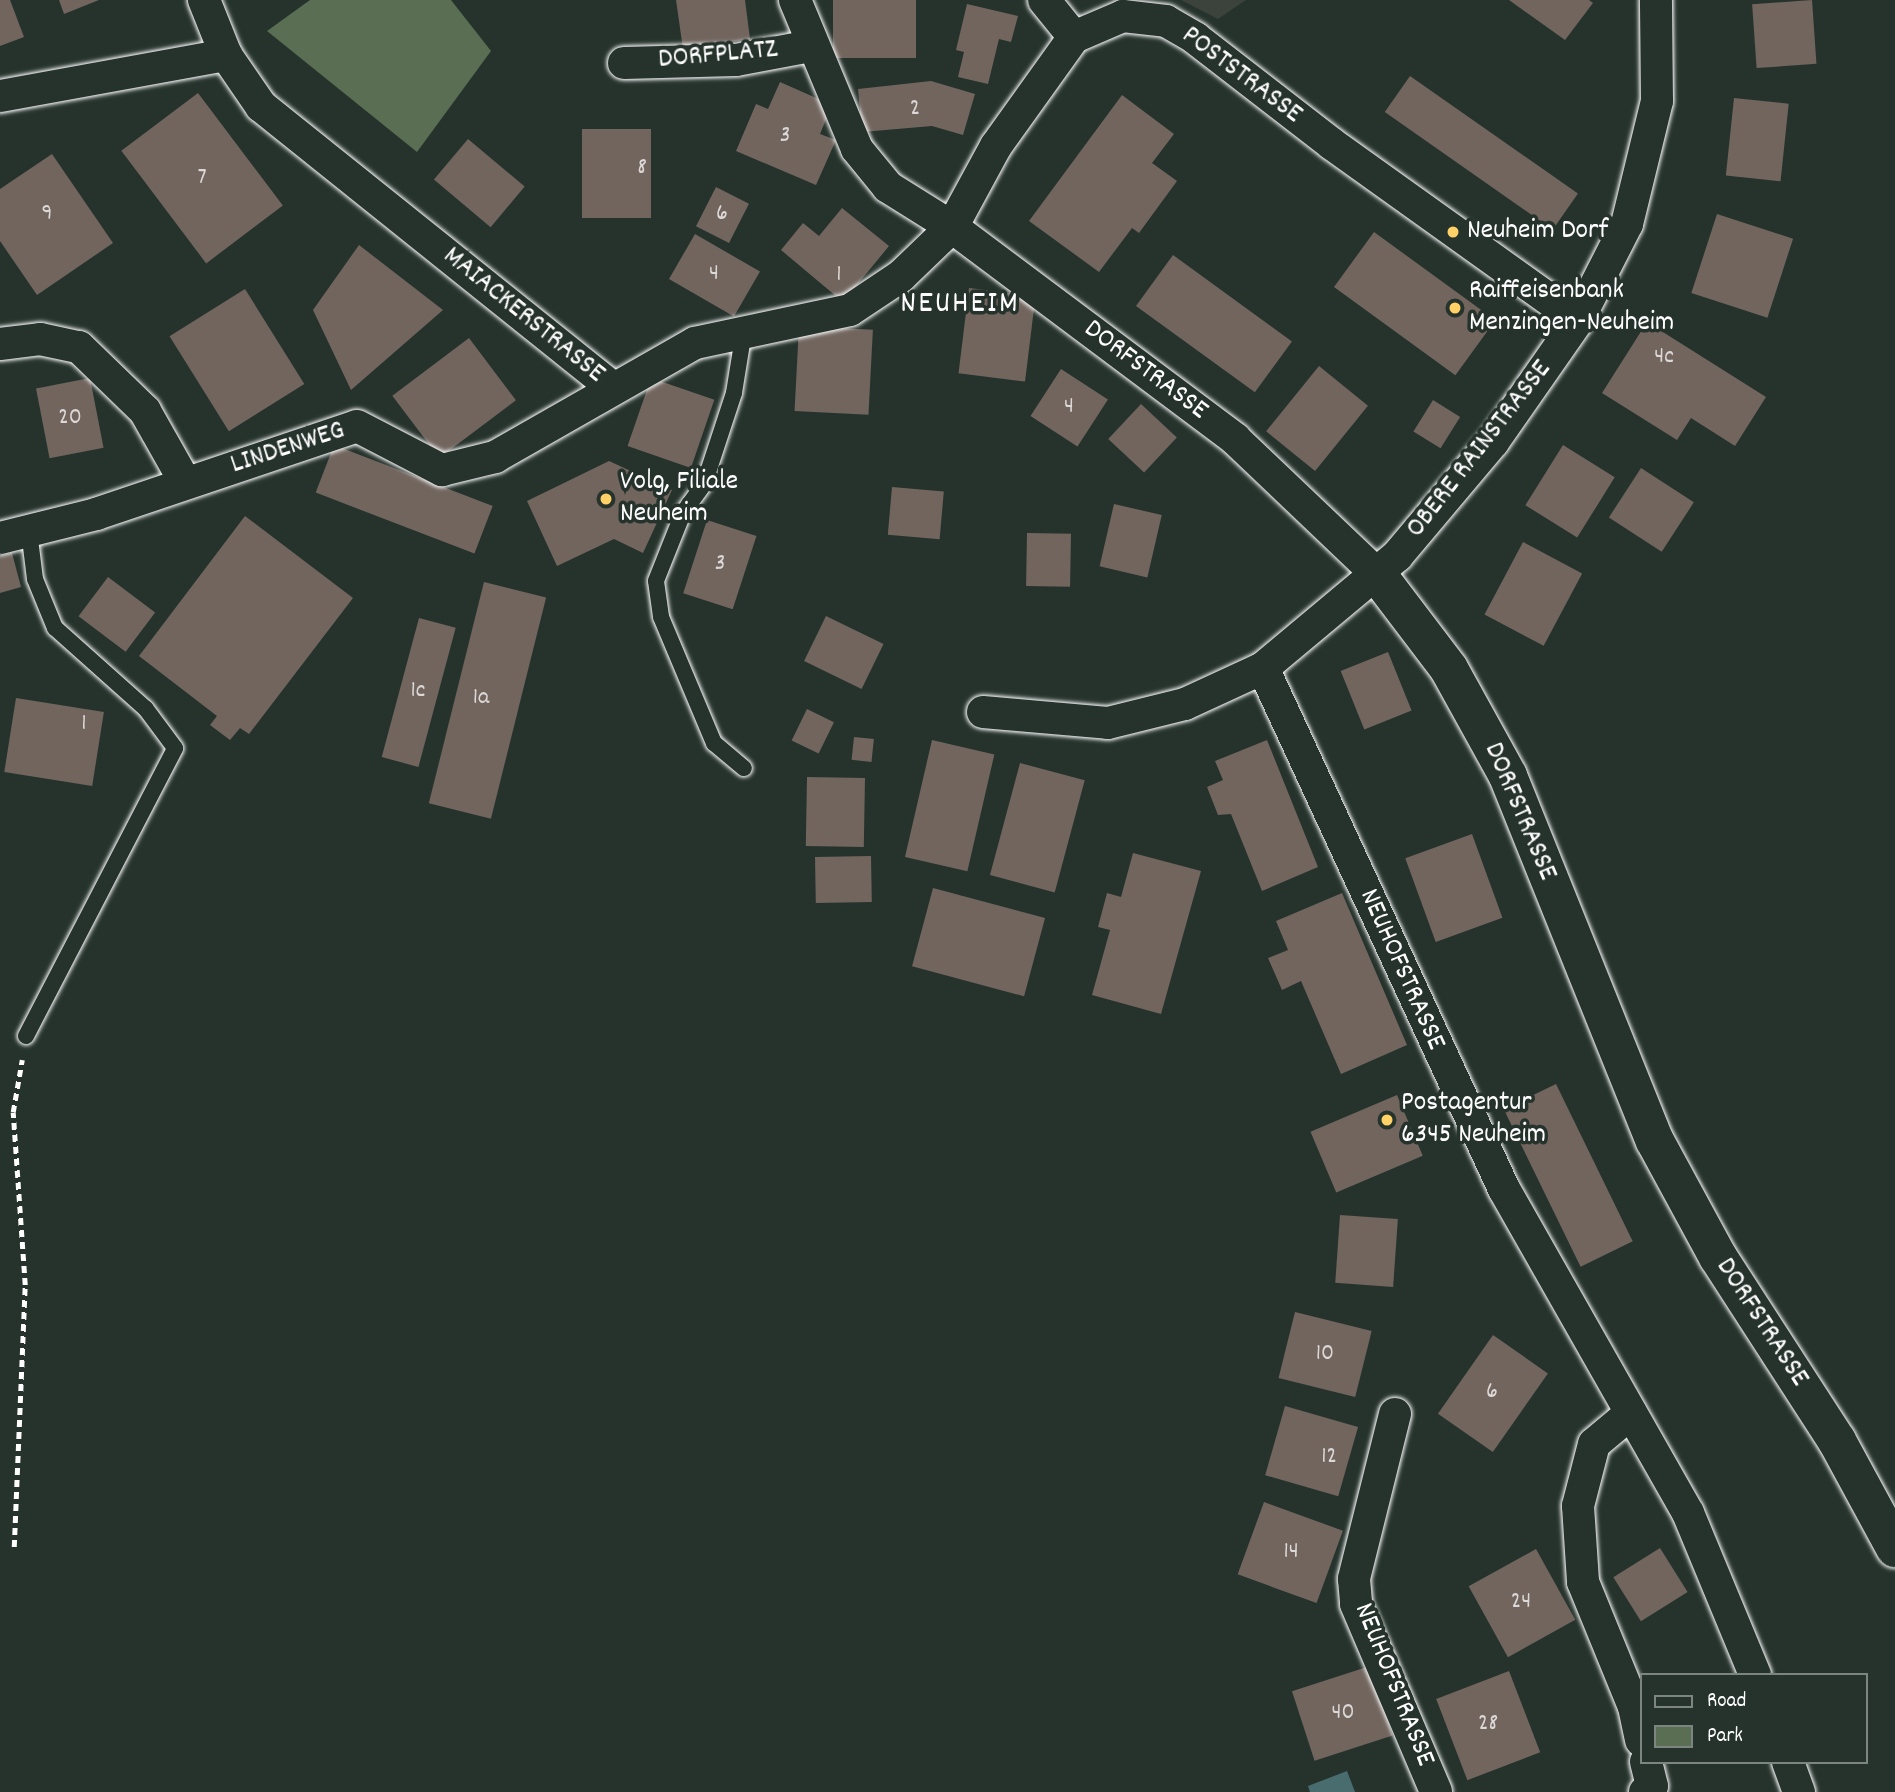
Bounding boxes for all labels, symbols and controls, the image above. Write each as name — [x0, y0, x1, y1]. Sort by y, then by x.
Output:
street label: POSTSTRASSE — [1174, 20, 1308, 132]
street label: DORFPLATZ — [657, 34, 779, 78]
house number: 2 — [910, 96, 920, 124]
house number: 3 — [780, 123, 790, 151]
house number: 8 — [637, 155, 647, 183]
house number: 7 — [197, 165, 207, 193]
house number: 9 — [42, 201, 52, 229]
house number: 6 — [716, 201, 728, 229]
place label: Neuheim Dorf — [1467, 215, 1608, 249]
marker: Neuheim Dorf — [1445, 224, 1461, 240]
street label: MAIACKERSTRASSE — [435, 240, 611, 392]
house number: 4 — [709, 261, 719, 289]
house number: 1 — [836, 262, 842, 290]
place label: Raiffeisenbank Menzingen-Neuheim — [1469, 275, 1674, 341]
district label: NEUHEIM — [901, 286, 1019, 324]
marker: Raiffeisenbank Menzingen-Neuheim — [1447, 300, 1463, 316]
street label: DORFSTRASSE — [1076, 313, 1214, 429]
house number: 4c — [1654, 344, 1674, 372]
street label: OBERE RAINSTRASSE — [1400, 354, 1560, 546]
house number: 4 — [1064, 394, 1074, 422]
house number: 20 — [58, 405, 82, 433]
street label: LINDENWEG — [227, 415, 349, 483]
place label: Volg, Filiale Neuheim — [620, 466, 738, 532]
marker: Volg, Filiale Neuheim — [598, 491, 614, 507]
house number: 3 — [715, 551, 725, 579]
house number: 1c — [411, 678, 425, 706]
house number: 1a — [473, 685, 489, 713]
house number: 1 — [81, 711, 87, 739]
street label: DORFSTRASSE — [1475, 738, 1563, 886]
street label: NEUHOFSTRASSE — [1351, 884, 1451, 1056]
place label: Postagentur 6345 Neuheim — [1401, 1087, 1546, 1153]
marker: Postagentur 6345 Neuheim — [1379, 1112, 1395, 1128]
street label: DORFSTRASSE — [1707, 1252, 1815, 1394]
house number: 10 — [1316, 1341, 1334, 1369]
house number: 6 — [1486, 1379, 1498, 1407]
house number: 12 — [1321, 1444, 1337, 1472]
house number: 14 — [1283, 1539, 1299, 1567]
house number: 24 — [1511, 1589, 1531, 1617]
street label: NEUHOFSTRASSE — [1345, 1599, 1441, 1771]
legend — [1640, 1673, 1867, 1764]
text: Road — [1707, 1687, 1746, 1717]
house number: 40 — [1331, 1700, 1355, 1728]
house number: 28 — [1478, 1711, 1498, 1739]
text: Park — [1707, 1722, 1743, 1752]

